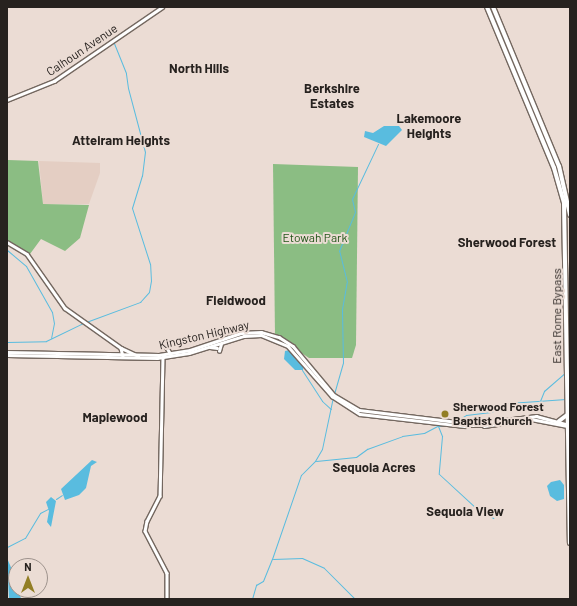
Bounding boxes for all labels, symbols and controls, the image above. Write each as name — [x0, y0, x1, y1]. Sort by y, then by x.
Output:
street label: Calhoun Avenue — [44, 21, 120, 79]
district label: North Hills — [169, 60, 229, 76]
district label: Berkshire Estates — [304, 81, 360, 112]
district label: Lakemoore Heights — [397, 111, 461, 142]
district label: Atteiram Heights — [72, 132, 170, 148]
park label: Etowah Park — [283, 231, 347, 245]
district label: Sherwood Forest — [458, 234, 556, 250]
street label: East Rome Bypass — [550, 268, 564, 364]
district label: Fieldwood — [206, 292, 266, 308]
street label: Kingston Highway — [157, 318, 251, 352]
place label: Sherwood Forest Baptist Church — [453, 400, 544, 428]
district label: Maplewood — [82, 409, 148, 425]
marker: Sherwood Forest Baptist Church — [440, 409, 450, 419]
district label: Sequoia Acres — [332, 459, 416, 475]
district label: Sequoia View — [426, 503, 504, 519]
north arrow — [8, 558, 48, 598]
text: N — [24, 560, 32, 573]

